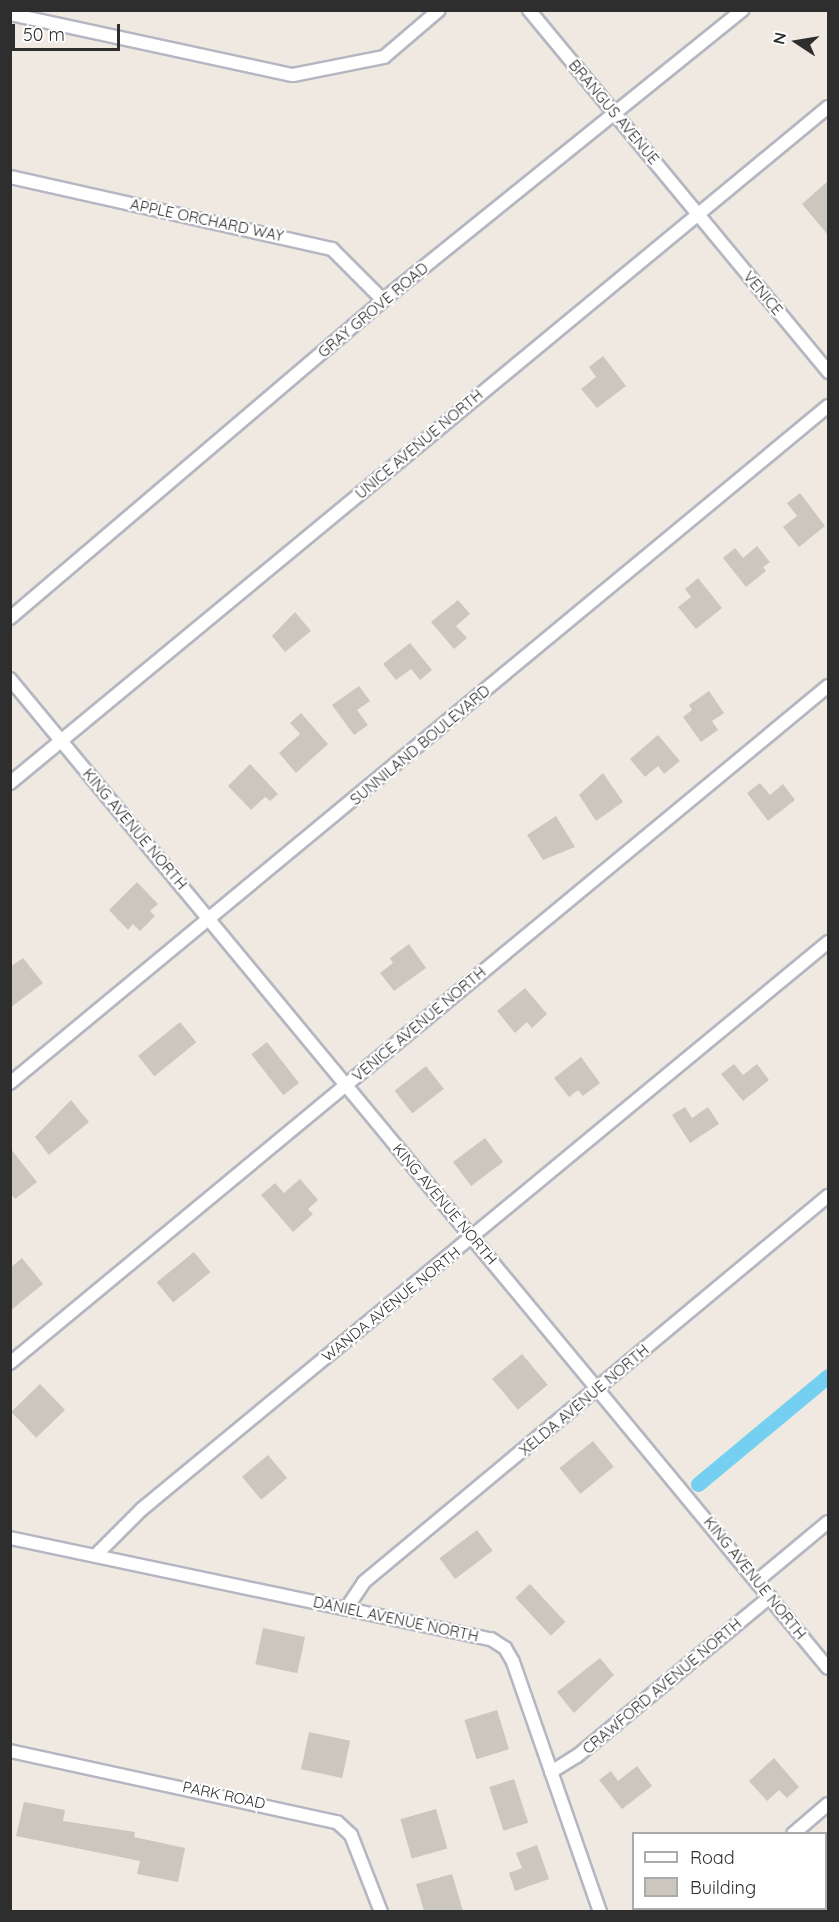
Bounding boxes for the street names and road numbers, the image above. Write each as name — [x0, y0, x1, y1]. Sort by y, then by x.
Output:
street label: BRANGUS AVENUE — [565, 56, 663, 168]
street label: APPLE ORCHARD WAY — [129, 195, 285, 245]
street label: GRAY GROVE ROAD — [314, 259, 432, 361]
street label: VENICE — [740, 267, 786, 319]
street label: UNICE AVENUE NORTH — [352, 385, 486, 503]
street label: SUNNILAND BOULEVARD — [347, 681, 493, 809]
street label: KING AVENUE NORTH — [79, 765, 191, 893]
street label: VENICE AVENUE NORTH — [349, 963, 489, 1085]
street label: KING AVENUE NORTH — [389, 1140, 501, 1268]
street label: WANDA AVENUE NORTH — [318, 1243, 464, 1365]
street label: XELDA AVENUE NORTH — [516, 1341, 652, 1459]
street label: KING AVENUE NORTH — [700, 1513, 810, 1643]
street label: DANIEL AVENUE NORTH — [312, 1593, 480, 1645]
street label: CRAWFORD AVENUE NORTH — [579, 1614, 745, 1758]
street label: PARK ROAD — [181, 1777, 267, 1813]

